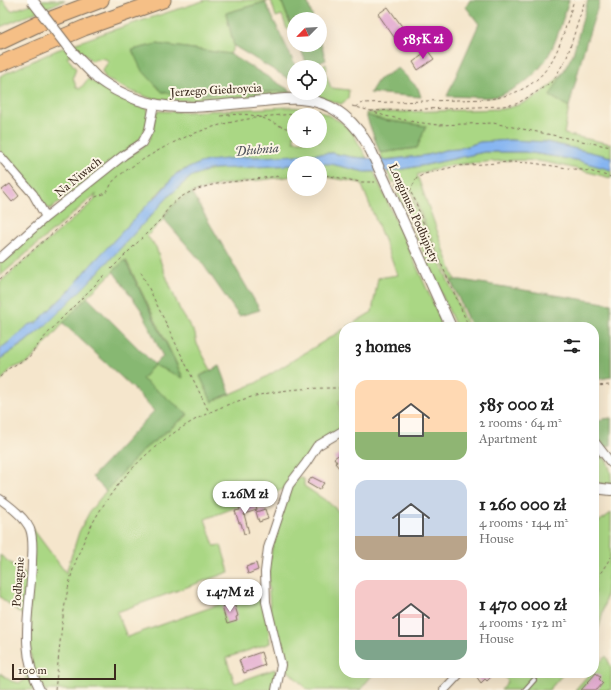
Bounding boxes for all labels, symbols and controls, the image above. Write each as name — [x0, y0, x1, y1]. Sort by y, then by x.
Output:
north arrow — [287, 12, 327, 52]
map controls — [287, 12, 327, 196]
pin: 585K zł — [386, 26, 460, 60]
text: 585K zł — [403, 31, 443, 47]
button: locate — [287, 60, 327, 100]
street label: Jerzego Giedroycia — [168, 81, 263, 100]
button: + — [287, 108, 327, 148]
water label: Dłubnia — [235, 140, 280, 160]
street label: Na Niwach — [52, 154, 104, 200]
button: − — [287, 156, 327, 196]
street label: Longinusa Podbipięty — [385, 161, 442, 266]
icon: filters — [561, 335, 583, 357]
text: 3 homes — [355, 336, 411, 357]
text: 585 000 zł — [479, 394, 553, 415]
icon: home — [387, 396, 435, 444]
text: 2 rooms · 64 m² — [479, 415, 562, 431]
text: Apartment — [479, 431, 537, 447]
pin: 1.26M zł — [204, 481, 286, 515]
text: 1.26M zł — [222, 486, 268, 502]
text: 1 260 000 zł — [479, 494, 566, 515]
icon: home — [387, 496, 435, 544]
text: 4 rooms · 144 m² — [479, 515, 568, 531]
text: House — [479, 531, 514, 547]
street label: Podbagnie — [9, 557, 28, 607]
pin: 1.47M zł — [189, 579, 271, 613]
text: 1.47M zł — [206, 584, 254, 600]
text: 1 470 000 zł — [479, 594, 567, 615]
icon: home — [387, 596, 435, 644]
text: 4 rooms · 152 m² — [479, 615, 566, 631]
text: House — [479, 631, 514, 647]
scale bar — [12, 662, 116, 681]
text: 100 m — [18, 664, 47, 677]

